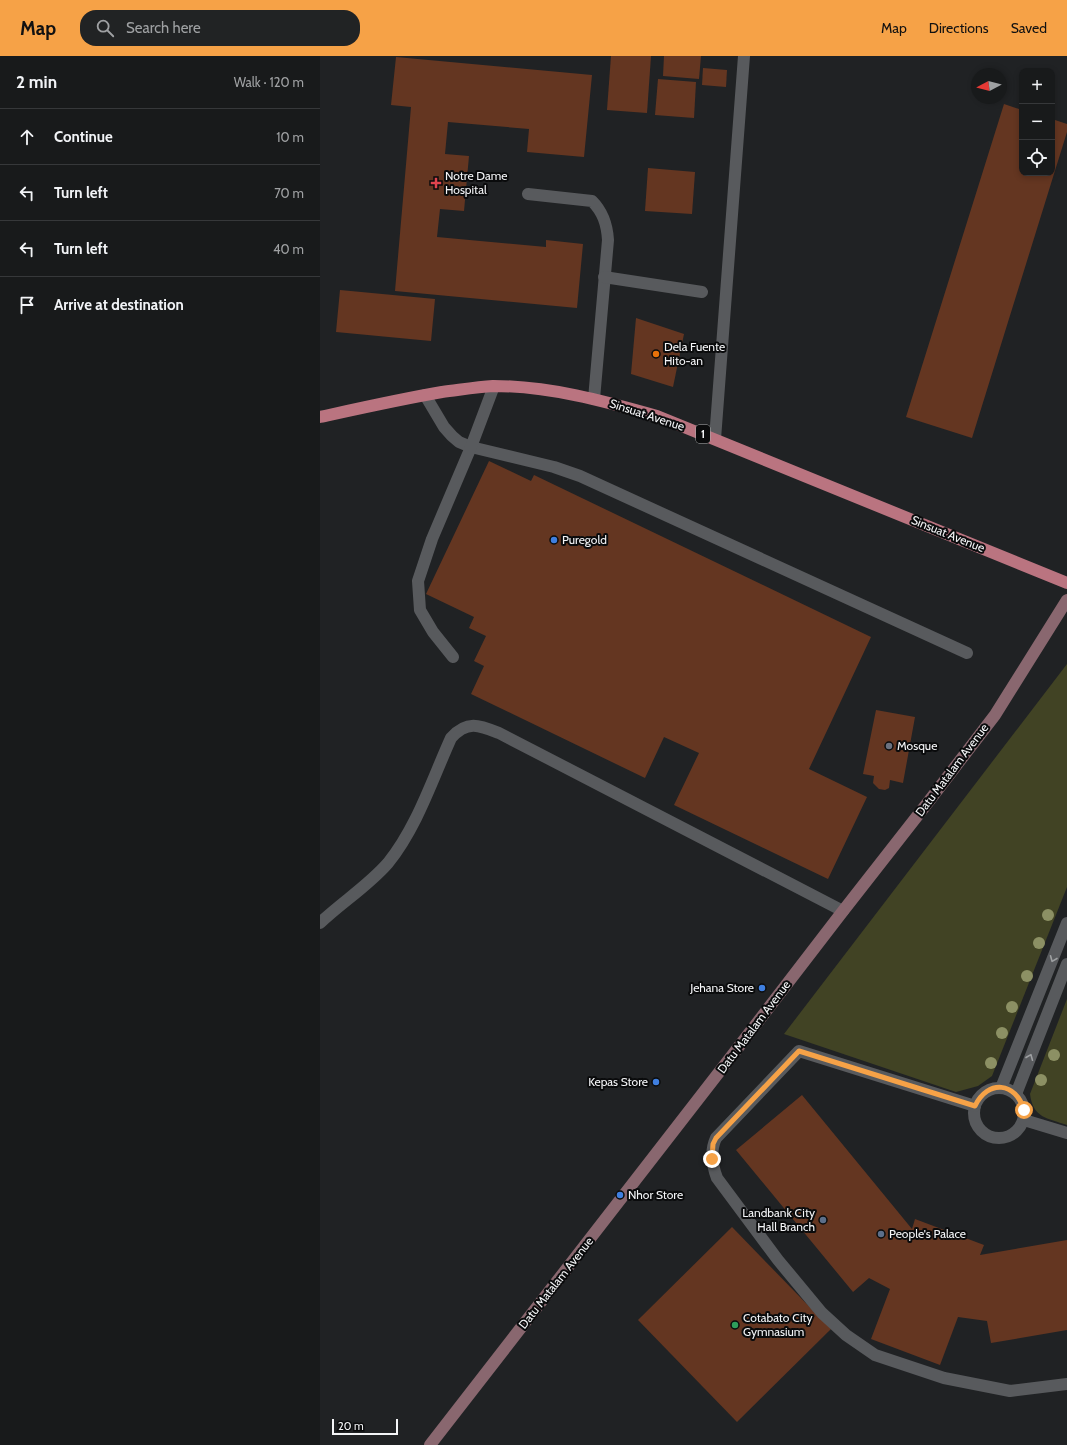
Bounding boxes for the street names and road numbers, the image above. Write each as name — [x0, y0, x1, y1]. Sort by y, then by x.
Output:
street label: Sinsuat Avenue — [608, 395, 687, 434]
road number: 1 — [696, 425, 710, 443]
street label: Sinsuat Avenue — [909, 512, 987, 555]
street label: Datu Matalam Avenue — [912, 720, 991, 819]
street label: Datu Matalam Avenue — [714, 977, 793, 1076]
street label: Datu Matalam Avenue — [515, 1234, 596, 1332]

